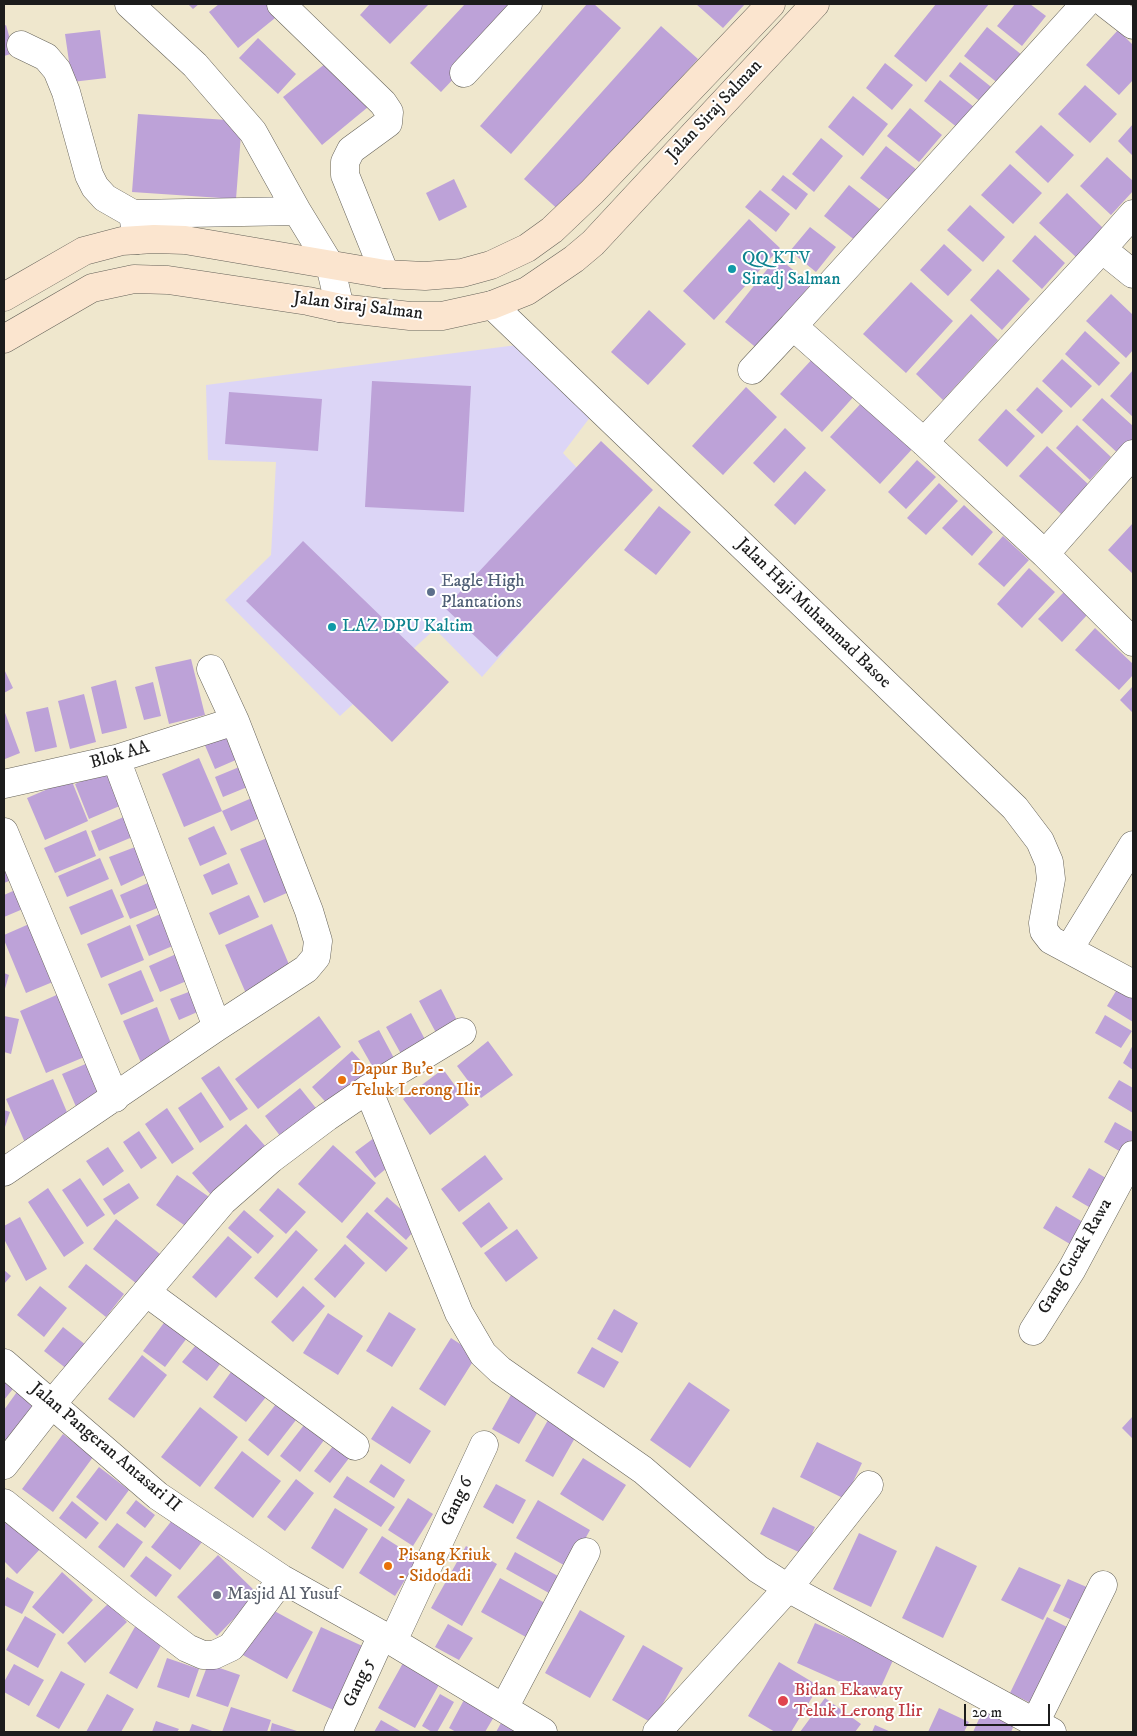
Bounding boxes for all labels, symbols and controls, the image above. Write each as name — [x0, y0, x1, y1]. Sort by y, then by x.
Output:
street label: Jalan Siraj Salman — [663, 56, 767, 166]
place label: QQ KTV Siradj Salman — [742, 248, 841, 290]
marker: QQ KTV Siradj Salman — [726, 263, 738, 275]
street label: Jalan Siraj Salman — [292, 288, 424, 326]
street label: Jalan Haji Muhammad Basoe — [731, 534, 895, 694]
place label: Eagle High Plantations — [441, 571, 525, 614]
marker: Eagle High Plantations — [425, 586, 437, 598]
place label: LAZ DPU Kaltim — [342, 616, 473, 638]
marker: LAZ DPU Kaltim — [326, 621, 338, 633]
street label: Blok AA — [88, 737, 152, 775]
place label: Dapur Bu'e - Teluk Lerong Ilir — [352, 1059, 480, 1102]
marker: Dapur Bu'e - Teluk Lerong Ilir — [336, 1074, 348, 1086]
street label: Gang Cucak Rawa — [1034, 1195, 1118, 1319]
street label: Jalan Pangeran Antasari II — [25, 1379, 185, 1517]
street label: Gang 6 — [437, 1474, 479, 1530]
place label: Pisang Kriuk - Sidodadi — [398, 1545, 490, 1588]
marker: Pisang Kriuk - Sidodadi — [382, 1560, 394, 1572]
place label: Masjid Al Yusuf — [227, 1584, 339, 1606]
marker: Masjid Al Yusuf — [211, 1589, 223, 1601]
street label: Gang 5 — [340, 1655, 380, 1711]
place label: Bidan Ekawaty Teluk Lerong Ilir — [794, 1680, 922, 1722]
marker: Bidan Ekawaty Teluk Lerong Ilir — [776, 1694, 790, 1708]
scale bar — [967, 1694, 1053, 1726]
text: 20 m — [972, 1703, 1002, 1722]

